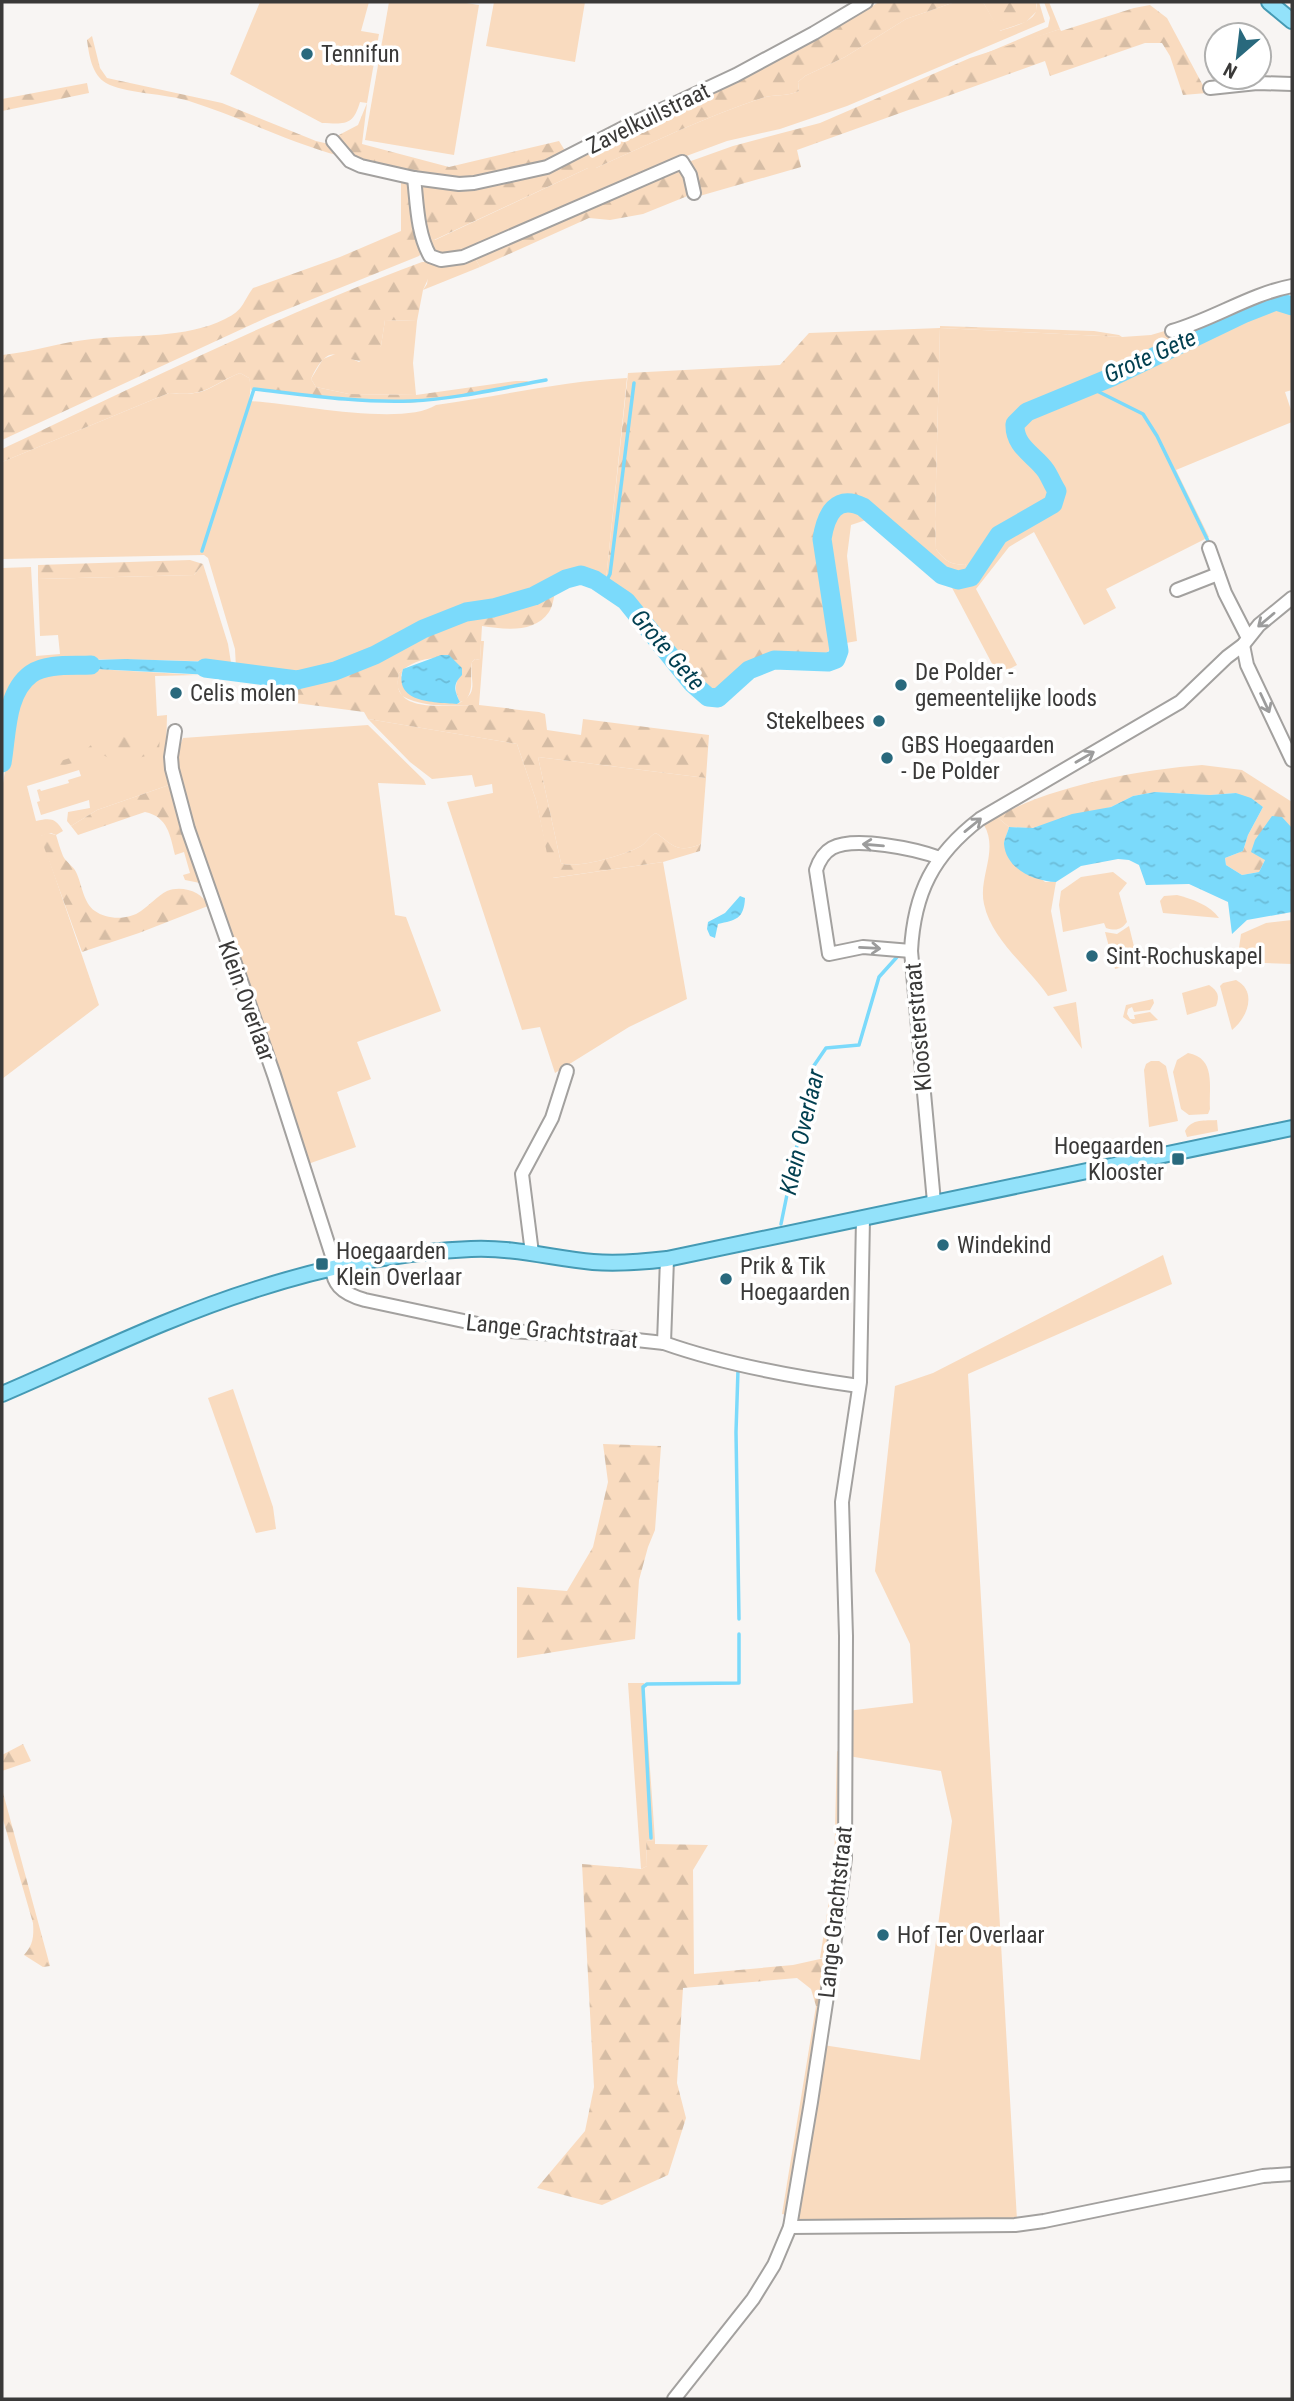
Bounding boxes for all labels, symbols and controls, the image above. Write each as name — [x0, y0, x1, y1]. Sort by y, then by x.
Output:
north arrow — [1203, 21, 1273, 91]
place label: Tennifun — [321, 41, 400, 68]
marker: Tennifun — [299, 46, 315, 62]
text: N — [1220, 58, 1241, 83]
street label: Zavelkuilstraat — [582, 77, 714, 160]
water label: Grote Gete — [1100, 323, 1201, 389]
water label: Grote Gete — [625, 604, 711, 696]
one-way arrow — [1257, 612, 1275, 628]
place label: De Polder - gemeentelijke loods — [915, 659, 1097, 712]
marker: De Polder - gemeentelijke loods — [893, 677, 909, 693]
place label: Celis molen — [190, 680, 296, 707]
marker: Celis molen — [168, 685, 184, 701]
one-way arrow — [1259, 692, 1273, 713]
place label: Stekelbees — [766, 708, 865, 735]
marker: Stekelbees — [871, 713, 887, 729]
place label: GBS Hoegaarden - De Polder — [901, 732, 1054, 785]
marker: GBS Hoegaarden - De Polder — [879, 750, 895, 766]
one-way arrow — [1075, 750, 1095, 764]
one-way arrow — [963, 818, 981, 833]
one-way arrow — [863, 839, 885, 852]
street label: Klein Overlaar — [212, 937, 281, 1065]
one-way arrow — [858, 942, 881, 955]
place label: Sint-Rochuskapel — [1106, 943, 1263, 970]
marker: Sint-Rochuskapel — [1084, 948, 1100, 964]
street label: Kloosterstraat — [899, 962, 938, 1092]
water label: Klein Overlaar — [774, 1066, 830, 1197]
place label: Hoegaarden Klooster — [1054, 1133, 1164, 1186]
marker: Hoegaarden Klooster — [1170, 1151, 1186, 1167]
place label: Windekind — [957, 1232, 1051, 1259]
marker: Windekind — [935, 1237, 951, 1253]
place label: Hoegaarden Klein Overlaar — [336, 1238, 462, 1291]
place label: Prik & Tik Hoegaarden — [740, 1253, 850, 1306]
marker: Hoegaarden Klein Overlaar — [314, 1256, 330, 1272]
marker: Prik & Tik Hoegaarden — [718, 1271, 734, 1287]
street label: Lange Grachtstraat — [465, 1309, 639, 1354]
street label: Lange Grachtstraat — [813, 1825, 858, 1999]
place label: Hof Ter Overlaar — [897, 1922, 1044, 1949]
marker: Hof Ter Overlaar — [875, 1927, 891, 1943]

